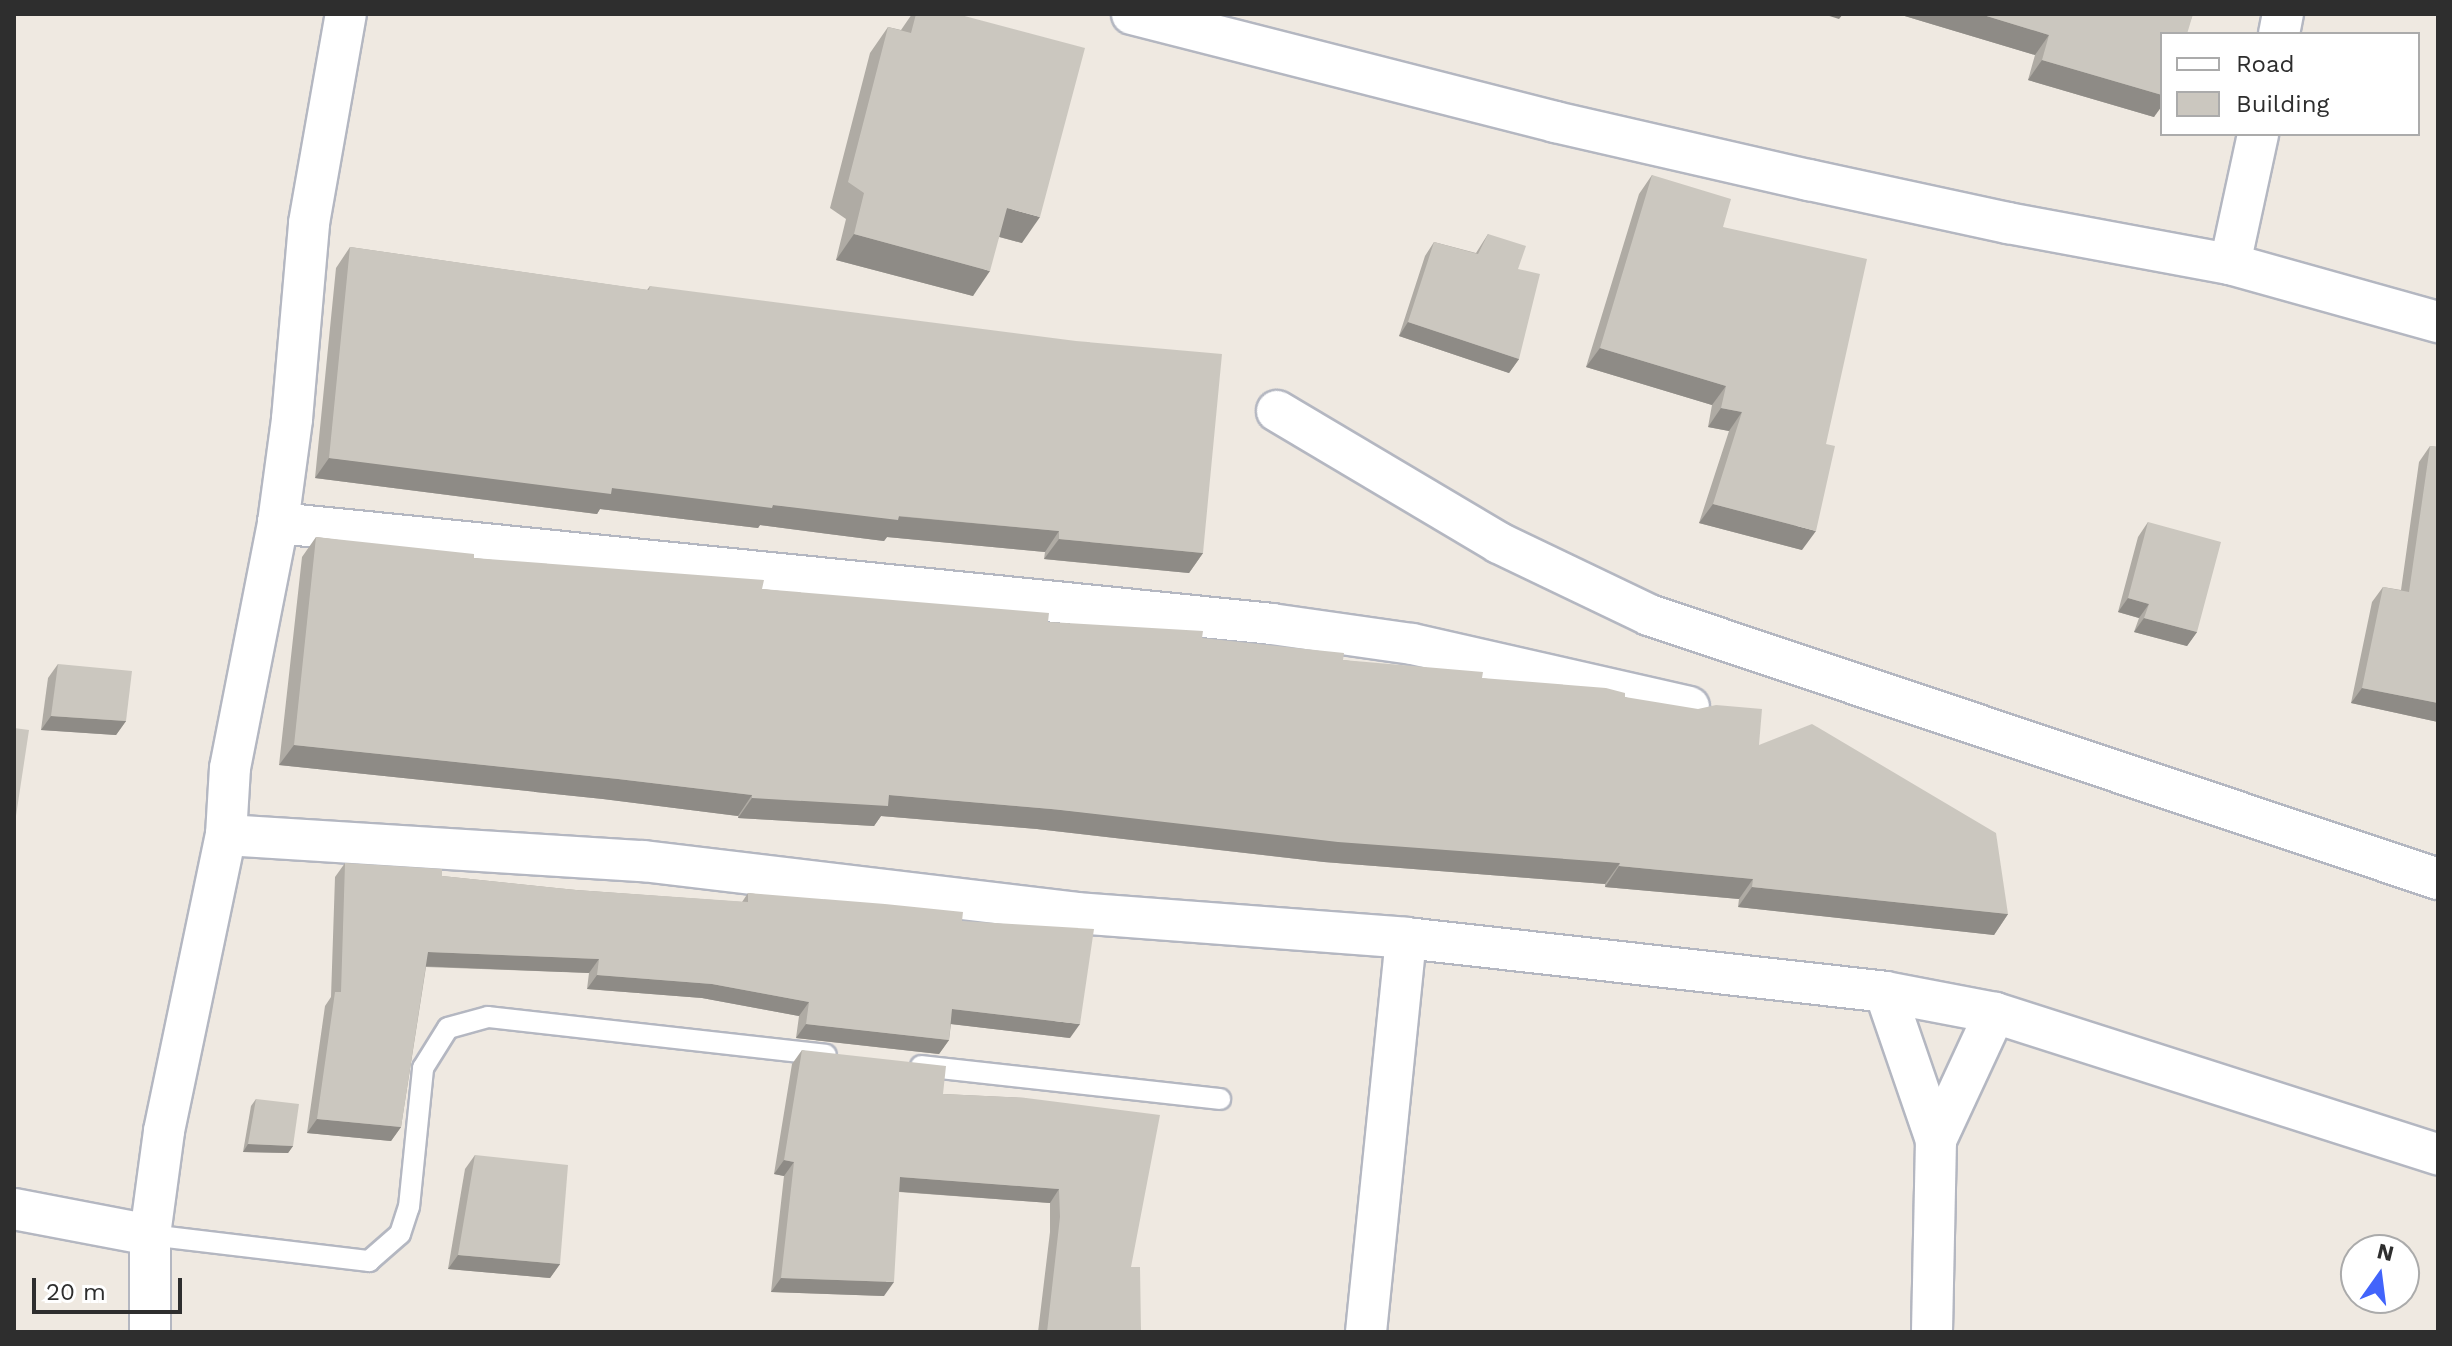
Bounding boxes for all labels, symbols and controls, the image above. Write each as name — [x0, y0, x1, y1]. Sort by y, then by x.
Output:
legend — [2160, 32, 2420, 136]
text: Road — [2236, 50, 2295, 78]
text: Building — [2236, 90, 2329, 118]
north arrow — [2340, 1234, 2420, 1314]
text: N — [2375, 1238, 2396, 1266]
scale bar — [36, 1262, 186, 1312]
text: 20 m — [46, 1278, 106, 1306]

